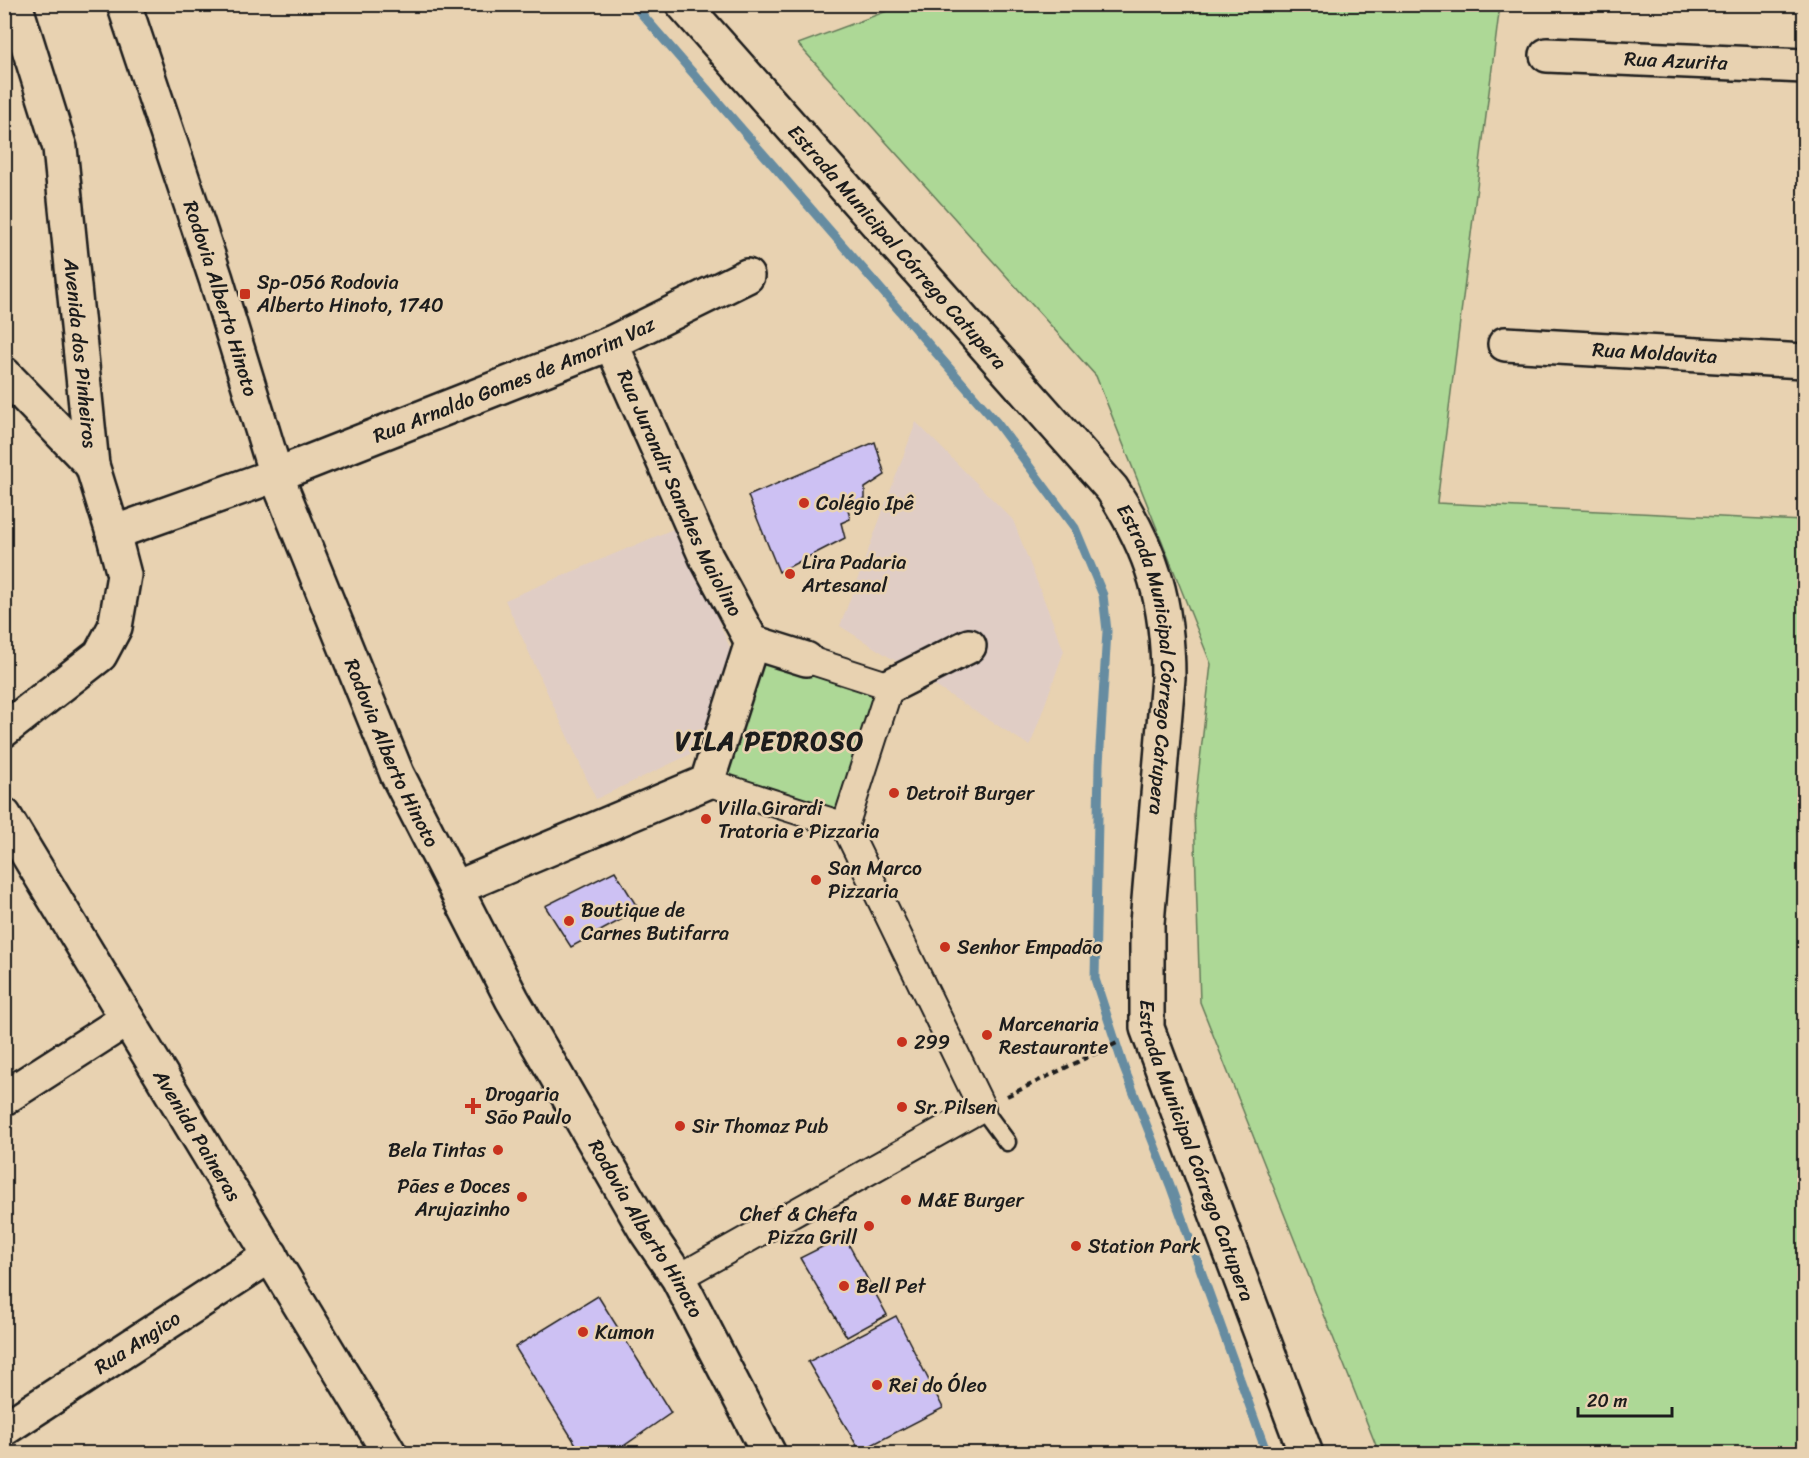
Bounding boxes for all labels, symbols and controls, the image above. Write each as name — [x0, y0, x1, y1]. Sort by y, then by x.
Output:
street label: Rua Azurita — [1623, 41, 1729, 81]
street label: Estrada Municipal Córrego Catupera — [779, 116, 1016, 378]
street label: Rodovia Alberto Hinoto — [173, 196, 268, 401]
street label: Avenida dos Pinheiros — [53, 256, 107, 451]
place label: Sp-056 Rodovia Alberto Hinoto, 1740 — [256, 265, 444, 323]
marker: Sp-056 Rodovia Alberto Hinoto, 1740 — [238, 287, 252, 301]
street label: Rua Arnaldo Gomes de Amorim Vaz — [368, 307, 662, 453]
street label: Rua Moldavita — [1591, 332, 1718, 374]
street label: Rua Jurandir Sanches Maiolino — [607, 364, 752, 623]
place label: Colégio Ipê — [816, 486, 914, 521]
marker: Colégio Ipê — [797, 496, 811, 510]
street label: Estrada Municipal Córrego Catupera — [1107, 497, 1185, 816]
place label: Lira Padaria Artesanal — [801, 545, 906, 603]
marker: Lira Padaria Artesanal — [783, 567, 797, 581]
street label: Rodovia Alberto Hinoto — [334, 653, 449, 854]
district label: VILA PEDROSO — [675, 718, 865, 764]
place label: Detroit Burger — [906, 776, 1035, 811]
marker: Detroit Burger — [887, 786, 901, 800]
place label: Villa Girardi Tratoria e Pizzaria — [718, 791, 879, 849]
marker: Villa Girardi Tratoria e Pizzaria — [699, 812, 713, 826]
place label: San Marco Pizzaria — [828, 851, 922, 909]
marker: San Marco Pizzaria — [809, 873, 823, 887]
place label: Boutique de Carnes Butifarra — [581, 893, 729, 951]
marker: Boutique de Carnes Butifarra — [562, 914, 576, 928]
place label: Senhor Empadão — [957, 930, 1102, 965]
marker: Senhor Empadão — [938, 940, 952, 954]
street label: Estrada Municipal Córrego Catupera — [1129, 1000, 1265, 1307]
place label: Marcenaria Restaurante — [999, 1007, 1108, 1065]
place label: 299 — [914, 1025, 950, 1060]
marker: Marcenaria Restaurante — [980, 1028, 994, 1042]
marker: 299 — [895, 1035, 909, 1049]
street label: Avenida Paineras — [143, 1062, 251, 1209]
place label: Drogaria São Paulo — [485, 1077, 571, 1135]
place label: Sr. Pilsen — [914, 1090, 997, 1125]
marker: Drogaria São Paulo — [466, 1099, 480, 1113]
marker: Sr. Pilsen — [895, 1100, 909, 1114]
place label: Sir Thomaz Pub — [692, 1109, 829, 1144]
marker: Sir Thomaz Pub — [673, 1119, 687, 1133]
street label: Rodovia Alberto Hinoto — [578, 1132, 713, 1325]
place label: Bela Tintas — [388, 1133, 487, 1168]
marker: Bela Tintas — [491, 1143, 505, 1157]
place label: Pães e Doces Arujazinho — [397, 1169, 511, 1227]
place label: M&E Burger — [918, 1183, 1024, 1218]
marker: Pães e Doces Arujazinho — [515, 1190, 529, 1204]
marker: M&E Burger — [899, 1193, 913, 1207]
place label: Chef & Chefa Pizza Grill — [740, 1197, 858, 1255]
marker: Chef & Chefa Pizza Grill — [862, 1219, 876, 1233]
place label: Station Park — [1088, 1229, 1201, 1264]
marker: Station Park — [1069, 1239, 1083, 1253]
place label: Bell Pet — [856, 1269, 927, 1304]
marker: Bell Pet — [837, 1279, 851, 1293]
street label: Rua Angico — [87, 1301, 188, 1384]
place label: Kumon — [595, 1315, 654, 1350]
marker: Kumon — [576, 1325, 590, 1339]
place label: Rei do Óleo — [889, 1368, 987, 1403]
marker: Rei do Óleo — [870, 1378, 884, 1392]
scale bar — [1578, 1380, 1672, 1418]
text: 20 m — [1587, 1385, 1627, 1417]

